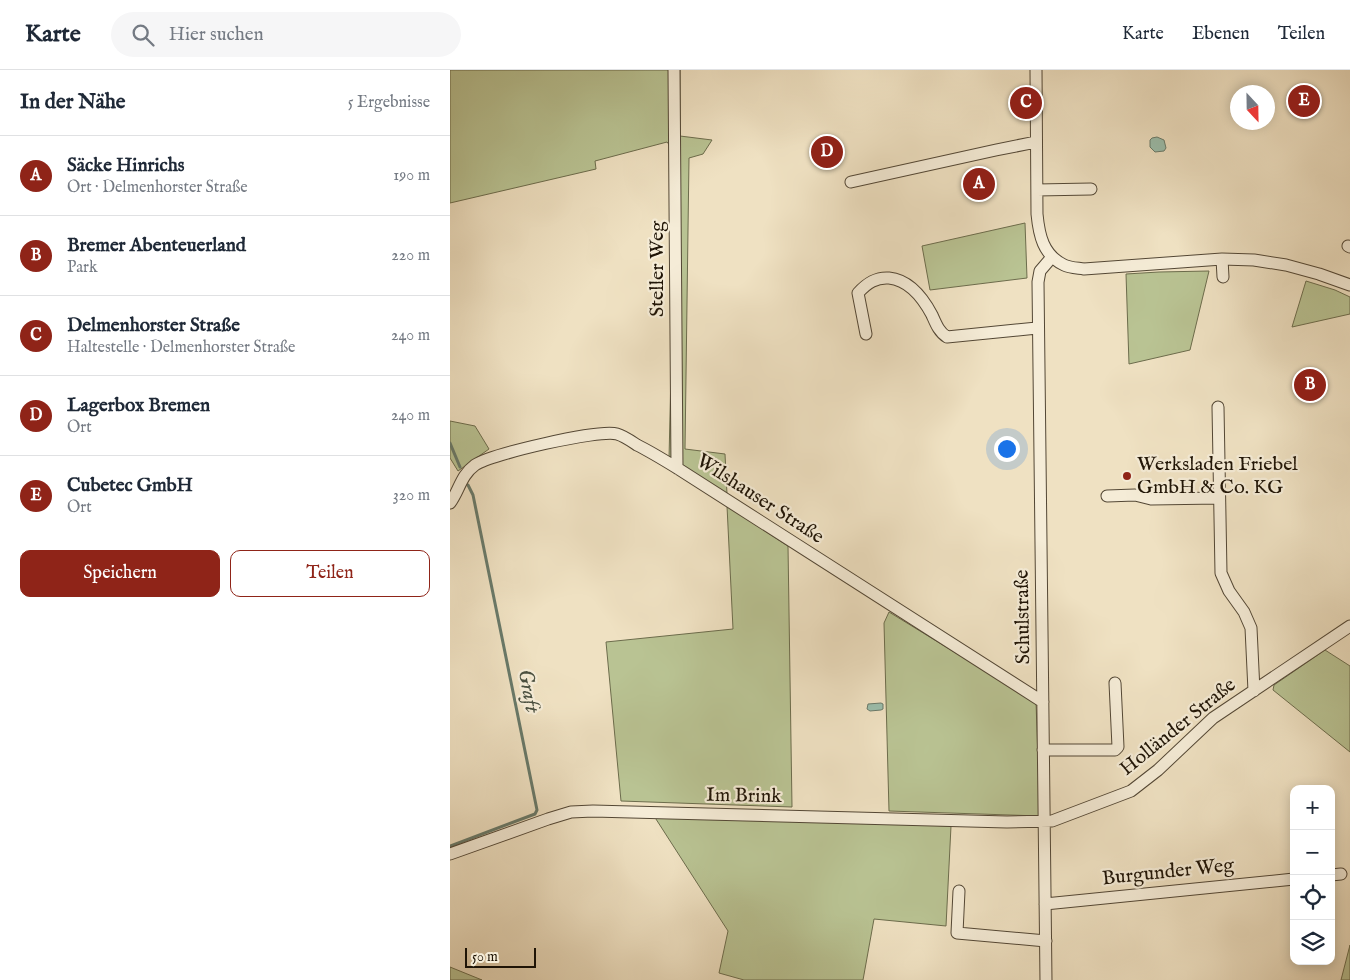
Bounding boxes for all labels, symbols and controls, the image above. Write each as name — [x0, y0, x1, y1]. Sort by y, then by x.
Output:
search box — [111, 12, 461, 57]
text: Karte — [25, 19, 81, 50]
icon: search — [129, 21, 157, 49]
text: Hier suchen — [169, 23, 264, 47]
text: Karte — [1122, 23, 1164, 46]
text: Ebenen — [1192, 23, 1250, 46]
text: Teilen — [1278, 23, 1325, 46]
pin: E — [1288, 82, 1320, 120]
pin: C — [1010, 84, 1042, 122]
north arrow — [1230, 85, 1275, 130]
text: In der Nähe — [20, 89, 126, 116]
text: 5 Ergebnisse — [348, 93, 430, 113]
pin: D — [811, 133, 843, 171]
text: Säcke Hinrichs — [67, 154, 184, 178]
pin: A — [963, 165, 995, 203]
text: A — [31, 166, 41, 186]
text: 190 m — [393, 166, 430, 186]
text: Ort · Delmenhorster Straße — [67, 178, 248, 198]
street label: Steller Weg — [645, 220, 670, 317]
text: Bremer Abenteuerland — [67, 234, 246, 258]
text: B — [31, 246, 41, 266]
text: 220 m — [391, 246, 430, 266]
text: Park — [67, 258, 97, 278]
text: Delmenhorster Straße — [67, 314, 240, 338]
text: C — [30, 326, 42, 346]
text: 240 m — [391, 326, 430, 346]
text: Haltestelle · Delmenhorster Straße — [67, 338, 295, 358]
pin: B — [1294, 366, 1326, 404]
text: Lagerbox Bremen — [67, 394, 210, 418]
text: D — [30, 406, 42, 426]
text: 240 m — [391, 406, 430, 426]
text: Ort — [67, 418, 92, 438]
your location — [994, 436, 1020, 462]
street label: Wilshauser Straße — [692, 448, 828, 550]
place label: Werksladen Friebel GmbH & Co. KG — [1137, 452, 1298, 500]
marker: Werksladen Friebel GmbH & Co. KG — [1121, 470, 1133, 482]
text: Cubetec GmbH — [67, 474, 193, 498]
text: E — [30, 486, 42, 506]
text: 320 m — [393, 486, 430, 506]
text: Ort — [67, 498, 92, 518]
button: Speichern — [20, 550, 220, 597]
button: Teilen — [230, 550, 430, 597]
street label: Schulstraße — [1010, 569, 1036, 665]
water label: Graft — [511, 667, 546, 716]
street label: Holländer Straße — [1115, 673, 1241, 781]
street label: Im Brink — [706, 783, 782, 809]
map controls — [1290, 785, 1335, 965]
button: + — [1290, 785, 1335, 830]
button: − — [1290, 830, 1335, 875]
street label: Burgunder Weg — [1101, 853, 1236, 891]
button: locate — [1290, 875, 1335, 920]
button: layers — [1290, 920, 1335, 965]
scale bar — [465, 945, 536, 968]
text: 50 m — [472, 948, 498, 966]

